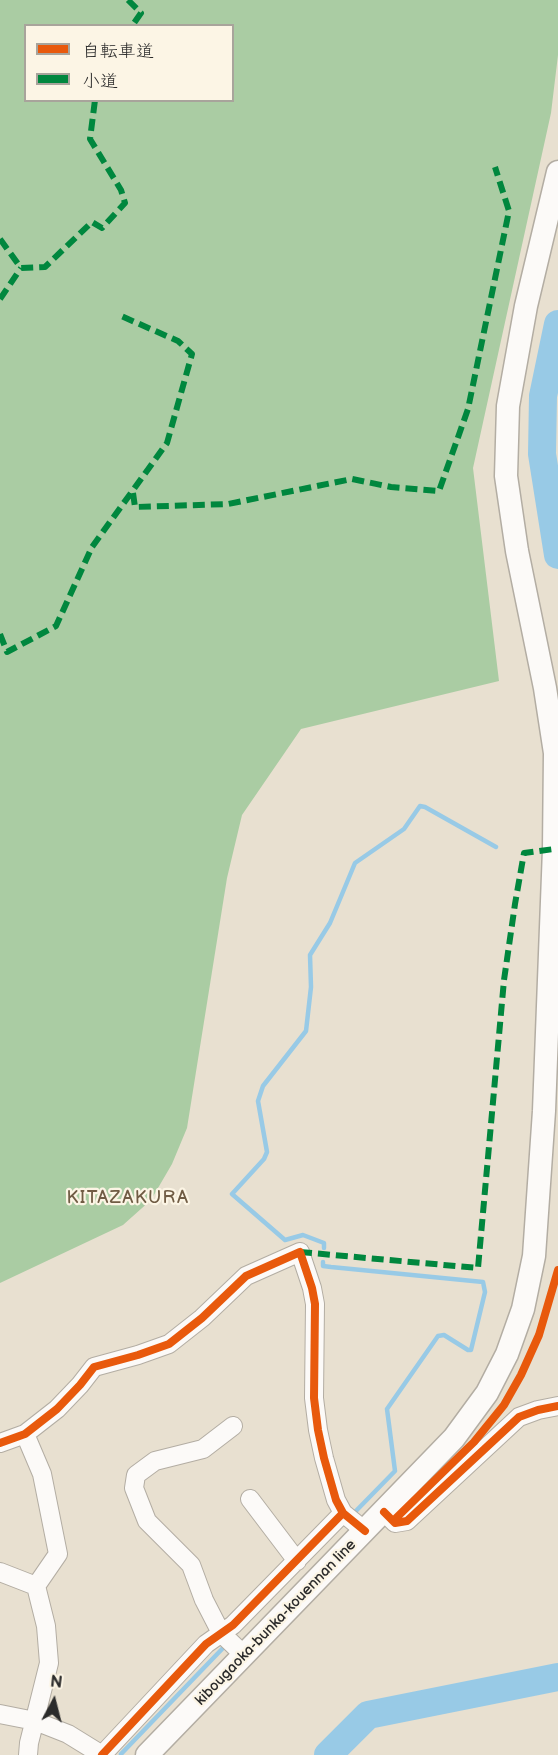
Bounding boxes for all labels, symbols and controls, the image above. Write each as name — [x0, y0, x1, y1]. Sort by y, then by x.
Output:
legend — [24, 24, 234, 102]
text: 自転車道 — [82, 41, 154, 62]
text: 小道 — [82, 71, 118, 92]
district label: KITAZAKURA — [67, 1187, 189, 1209]
street label: kibougaoka-bunka-kouennan line — [192, 1536, 360, 1710]
north arrow — [24, 1671, 84, 1731]
text: N — [49, 1672, 63, 1693]

